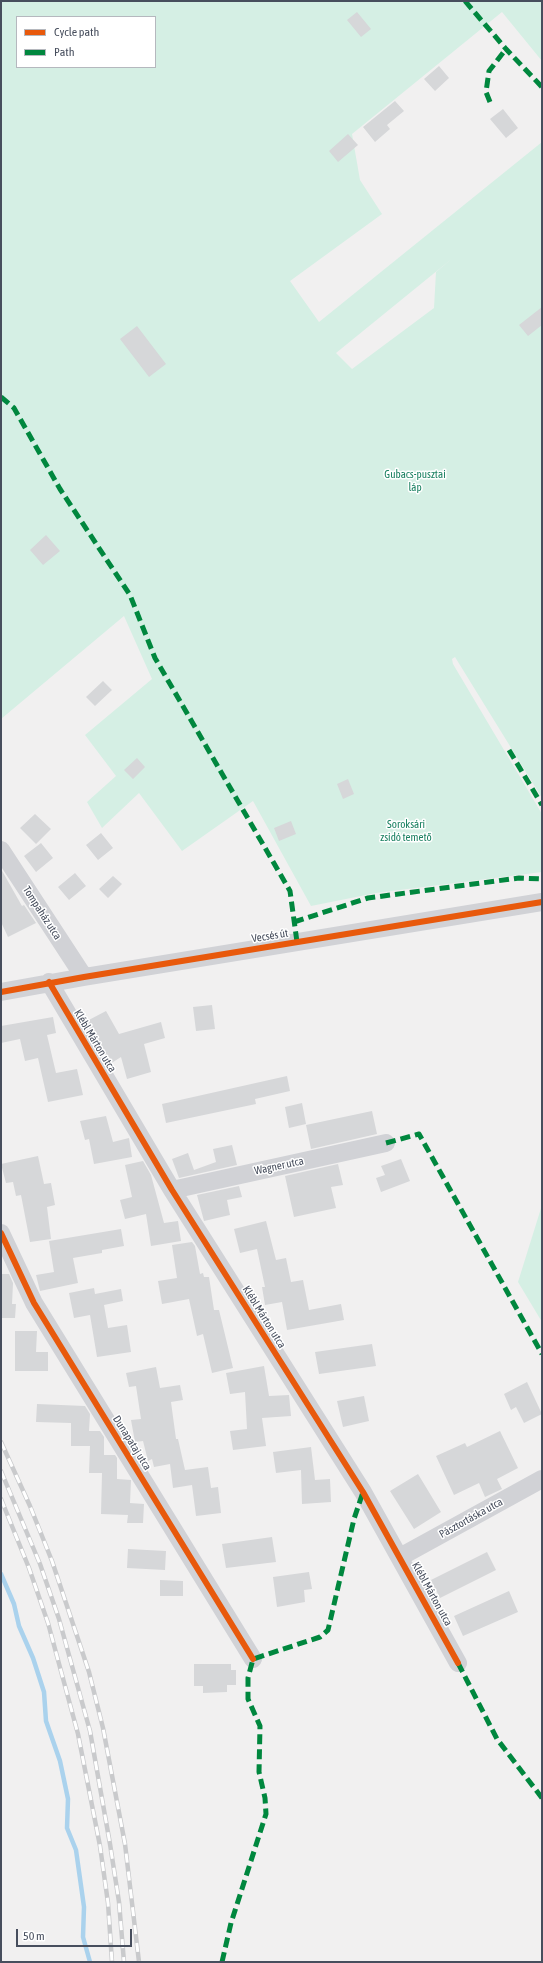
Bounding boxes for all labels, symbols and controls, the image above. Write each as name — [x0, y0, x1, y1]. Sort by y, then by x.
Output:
legend — [16, 16, 156, 68]
text: Cycle path — [54, 25, 99, 39]
text: Path — [54, 45, 75, 59]
park label: Gubacs-pusztai láp — [384, 468, 446, 494]
park label: Soroksári zsidó temető — [380, 818, 432, 844]
street label: Tompaház utca — [20, 884, 64, 942]
street label: Vecsés út — [251, 927, 289, 945]
street label: Klébl Márton utca — [71, 1007, 119, 1075]
street label: Wagner utca — [253, 1154, 305, 1178]
street label: Klébl Márton utca — [240, 1283, 288, 1351]
street label: Dunapataj utca — [110, 1413, 154, 1473]
street label: Pásztortáska utca — [437, 1495, 505, 1541]
street label: Klébl Márton utca — [409, 1560, 455, 1628]
scale bar — [18, 1921, 134, 1947]
text: 50 m — [23, 1929, 45, 1943]

